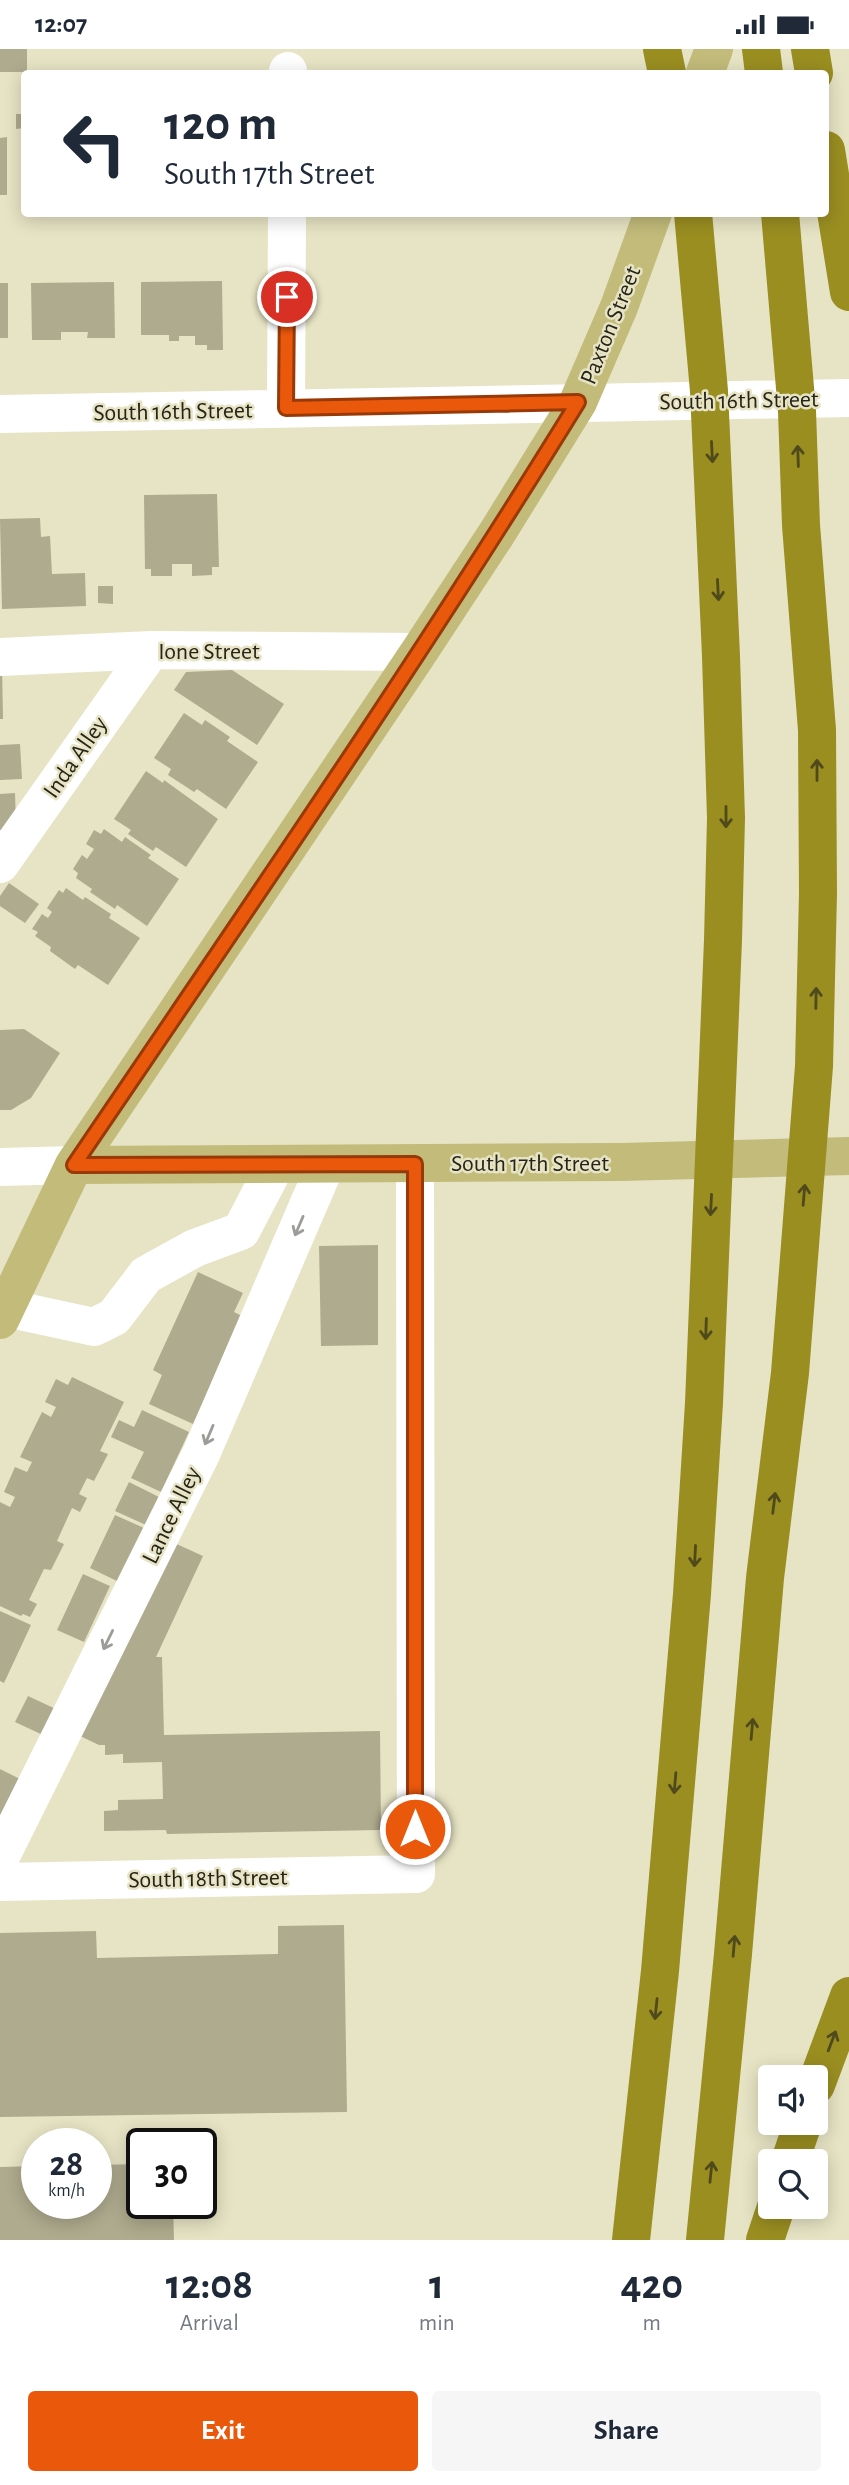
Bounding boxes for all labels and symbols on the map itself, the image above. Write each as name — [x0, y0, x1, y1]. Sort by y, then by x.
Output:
street label: Paxton Street — [576, 263, 646, 388]
pin — [257, 267, 317, 327]
street label: South 16th Street — [659, 388, 819, 414]
street label: South 16th Street — [93, 399, 253, 425]
one-way arrow — [706, 441, 719, 464]
one-way arrow — [792, 445, 805, 468]
one-way arrow — [712, 578, 725, 601]
street label: Ione Street — [158, 640, 260, 664]
street label: Inda Alley — [39, 713, 112, 803]
one-way arrow — [811, 759, 824, 782]
one-way arrow — [719, 805, 733, 828]
one-way arrow — [809, 987, 823, 1010]
street label: South 17th Street — [451, 1152, 609, 1176]
one-way arrow — [798, 1184, 811, 1206]
one-way arrow — [704, 1193, 717, 1216]
one-way arrow — [292, 1215, 305, 1237]
one-way arrow — [699, 1317, 712, 1340]
one-way arrow — [201, 1424, 214, 1446]
street label: Lance Alley — [138, 1463, 206, 1568]
one-way arrow — [768, 1492, 781, 1514]
one-way arrow — [688, 1544, 701, 1567]
one-way arrow — [101, 1629, 115, 1650]
one-way arrow — [746, 1718, 759, 1741]
one-way arrow — [669, 1771, 682, 1794]
position arrow — [378, 1792, 452, 1866]
street label: South 18th Street — [128, 1866, 288, 1892]
one-way arrow — [728, 1935, 741, 1957]
one-way arrow — [649, 1998, 662, 2020]
one-way arrow — [827, 2030, 840, 2052]
speed limit sign: 30 — [126, 2128, 217, 2219]
one-way arrow — [705, 2161, 718, 2184]

